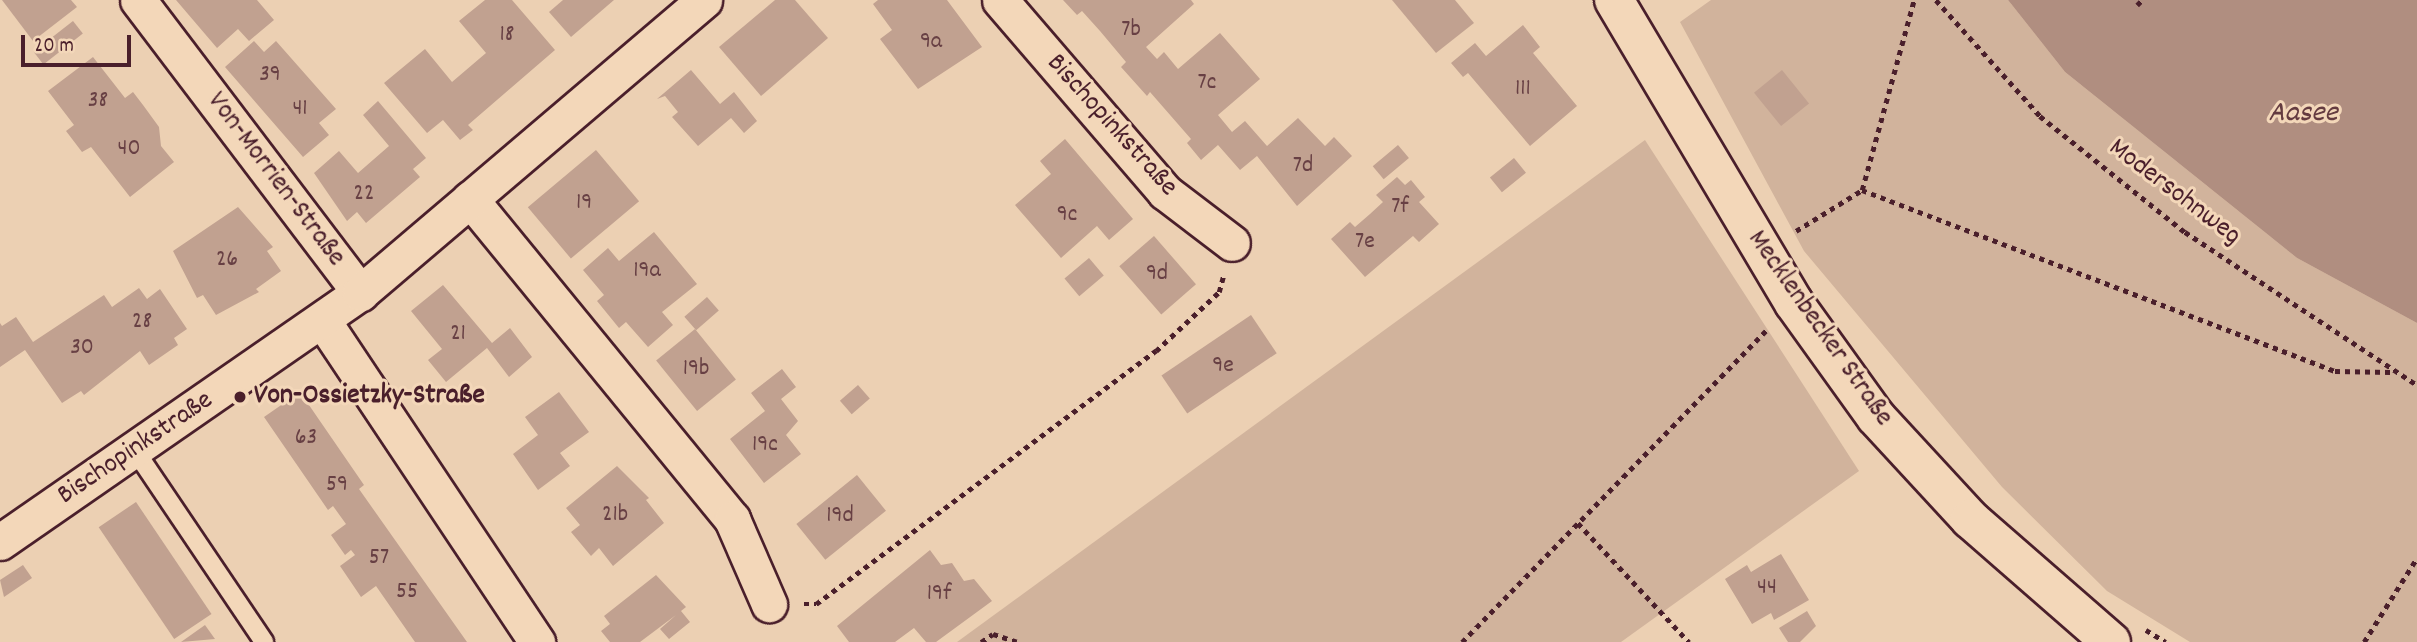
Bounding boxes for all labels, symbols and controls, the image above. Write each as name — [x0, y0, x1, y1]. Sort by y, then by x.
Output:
house number: 7b — [1121, 17, 1141, 45]
scale bar — [24, 21, 135, 65]
house number: 18 — [500, 22, 514, 50]
house number: 9a — [920, 29, 942, 57]
text: 20 m — [34, 32, 74, 62]
street label: Bischopinkstraße — [1038, 48, 1184, 204]
house number: 39 — [259, 62, 281, 90]
house number: 7c — [1198, 70, 1216, 98]
house number: 111 — [1515, 76, 1531, 104]
street label: Von-Morrien-Straße — [198, 86, 352, 274]
house number: 38 — [88, 88, 108, 116]
house number: 41 — [292, 96, 308, 124]
water label: Aasee — [2268, 97, 2338, 133]
street label: Modersohnweg — [2101, 132, 2247, 254]
house number: 40 — [117, 136, 141, 164]
house number: 7d — [1293, 153, 1313, 181]
house number: 22 — [354, 181, 374, 209]
house number: 19 — [576, 190, 592, 218]
house number: 7f — [1391, 194, 1409, 222]
house number: 9c — [1057, 202, 1077, 230]
street label: Mecklenbecker Straße — [1739, 225, 1899, 433]
house number: 7e — [1355, 229, 1375, 257]
house number: 26 — [216, 247, 238, 275]
house number: 19a — [633, 258, 661, 286]
house number: 9d — [1146, 261, 1168, 289]
house number: 28 — [132, 309, 152, 337]
house number: 21 — [450, 321, 466, 349]
house number: 30 — [70, 335, 94, 363]
house number: 9e — [1212, 353, 1234, 381]
house number: 19b — [683, 356, 709, 384]
place label: Von-Ossietzky-Straße — [254, 380, 485, 414]
street label: Bischopinkstraße — [52, 385, 220, 513]
marker: Von-Ossietzky-Straße — [232, 389, 248, 405]
house number: 63 — [295, 425, 317, 453]
house number: 19c — [752, 432, 778, 460]
house number: 59 — [326, 472, 348, 500]
house number: 21b — [602, 502, 628, 530]
house number: 19d — [826, 503, 854, 531]
house number: 57 — [369, 545, 389, 573]
house number: 44 — [1757, 575, 1777, 603]
house number: 55 — [396, 579, 418, 607]
house number: 19f — [927, 581, 951, 609]

